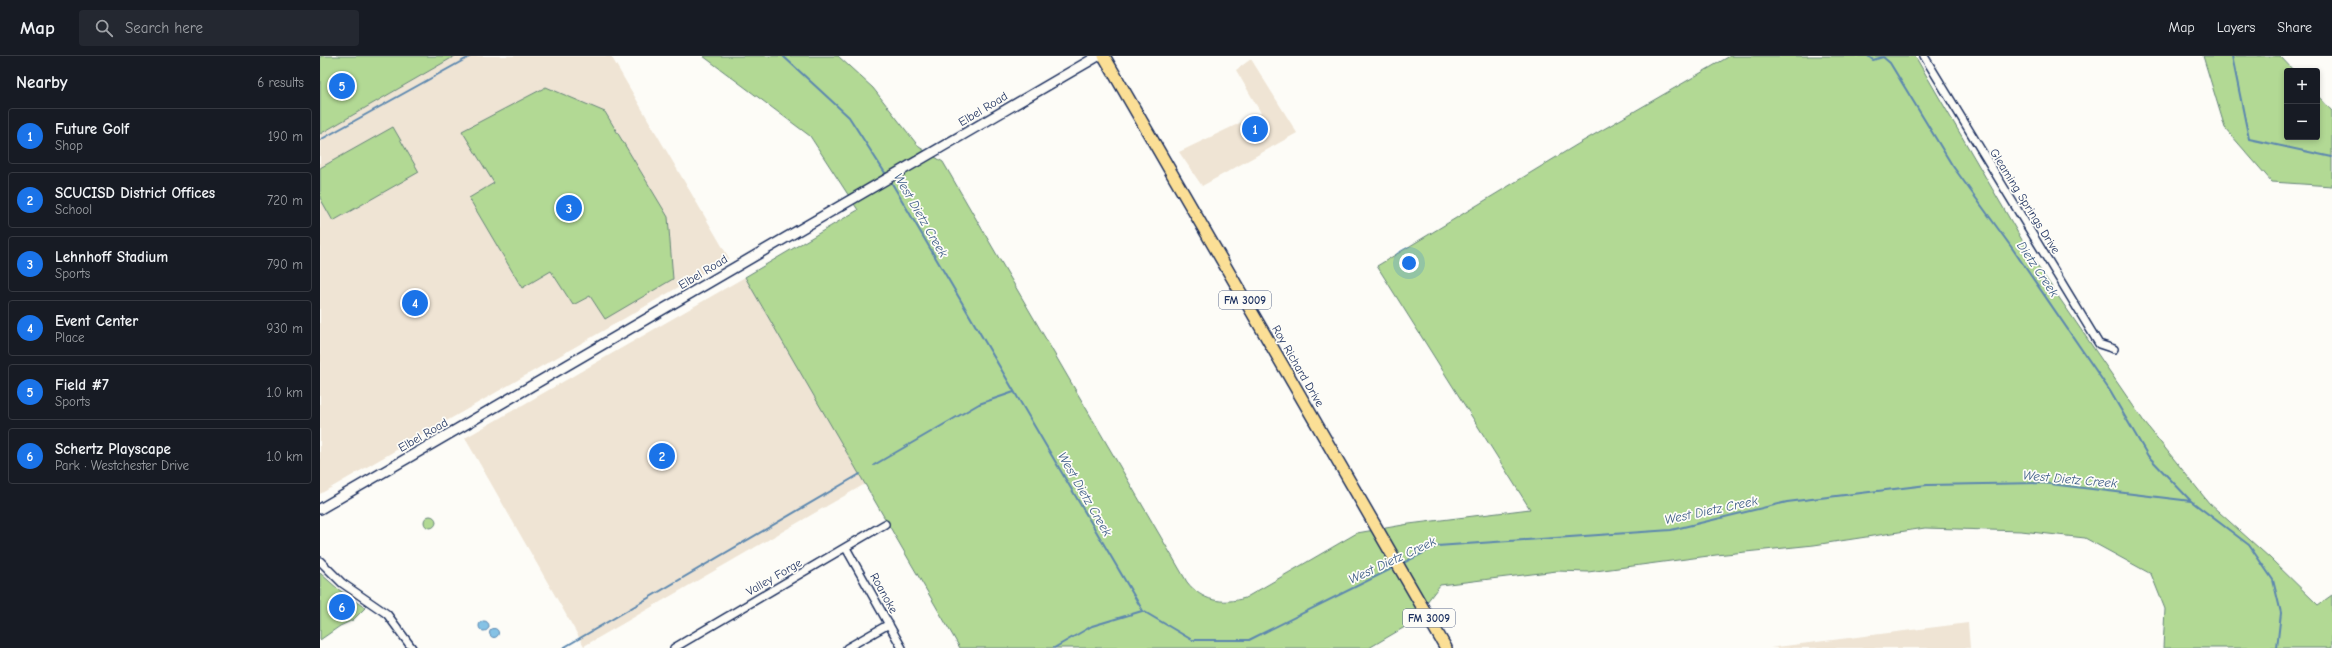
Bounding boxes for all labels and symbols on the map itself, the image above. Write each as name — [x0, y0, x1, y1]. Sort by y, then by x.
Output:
pin: 5 — [329, 71, 355, 101]
street label: Elbel Road — [956, 89, 1010, 129]
pin: 1 — [1242, 114, 1268, 144]
street label: Gleaming Springs Drive — [1987, 146, 2063, 256]
water label: West Dietz Creek — [891, 170, 952, 260]
pin: 3 — [556, 193, 582, 223]
water label: Dietz Creek — [2014, 238, 2062, 300]
street label: Elbel Road — [676, 252, 730, 292]
your location — [1399, 253, 1419, 273]
pin: 4 — [402, 288, 428, 318]
road number: FM 3009 — [1219, 291, 1271, 309]
street label: Roy Richard Drive — [1269, 323, 1327, 409]
street label: Elbel Road — [396, 415, 450, 455]
pin: 2 — [649, 441, 675, 471]
water label: West Dietz Creek — [1055, 449, 1116, 539]
water label: West Dietz Creek — [2022, 467, 2119, 491]
water label: West Dietz Creek — [1663, 493, 1760, 527]
water label: West Dietz Creek — [1346, 533, 1439, 587]
street label: Valley Forge — [744, 555, 804, 599]
street label: Roanoke — [867, 570, 901, 616]
pin: 6 — [329, 592, 355, 622]
road number: FM 3009 — [1403, 609, 1455, 627]

